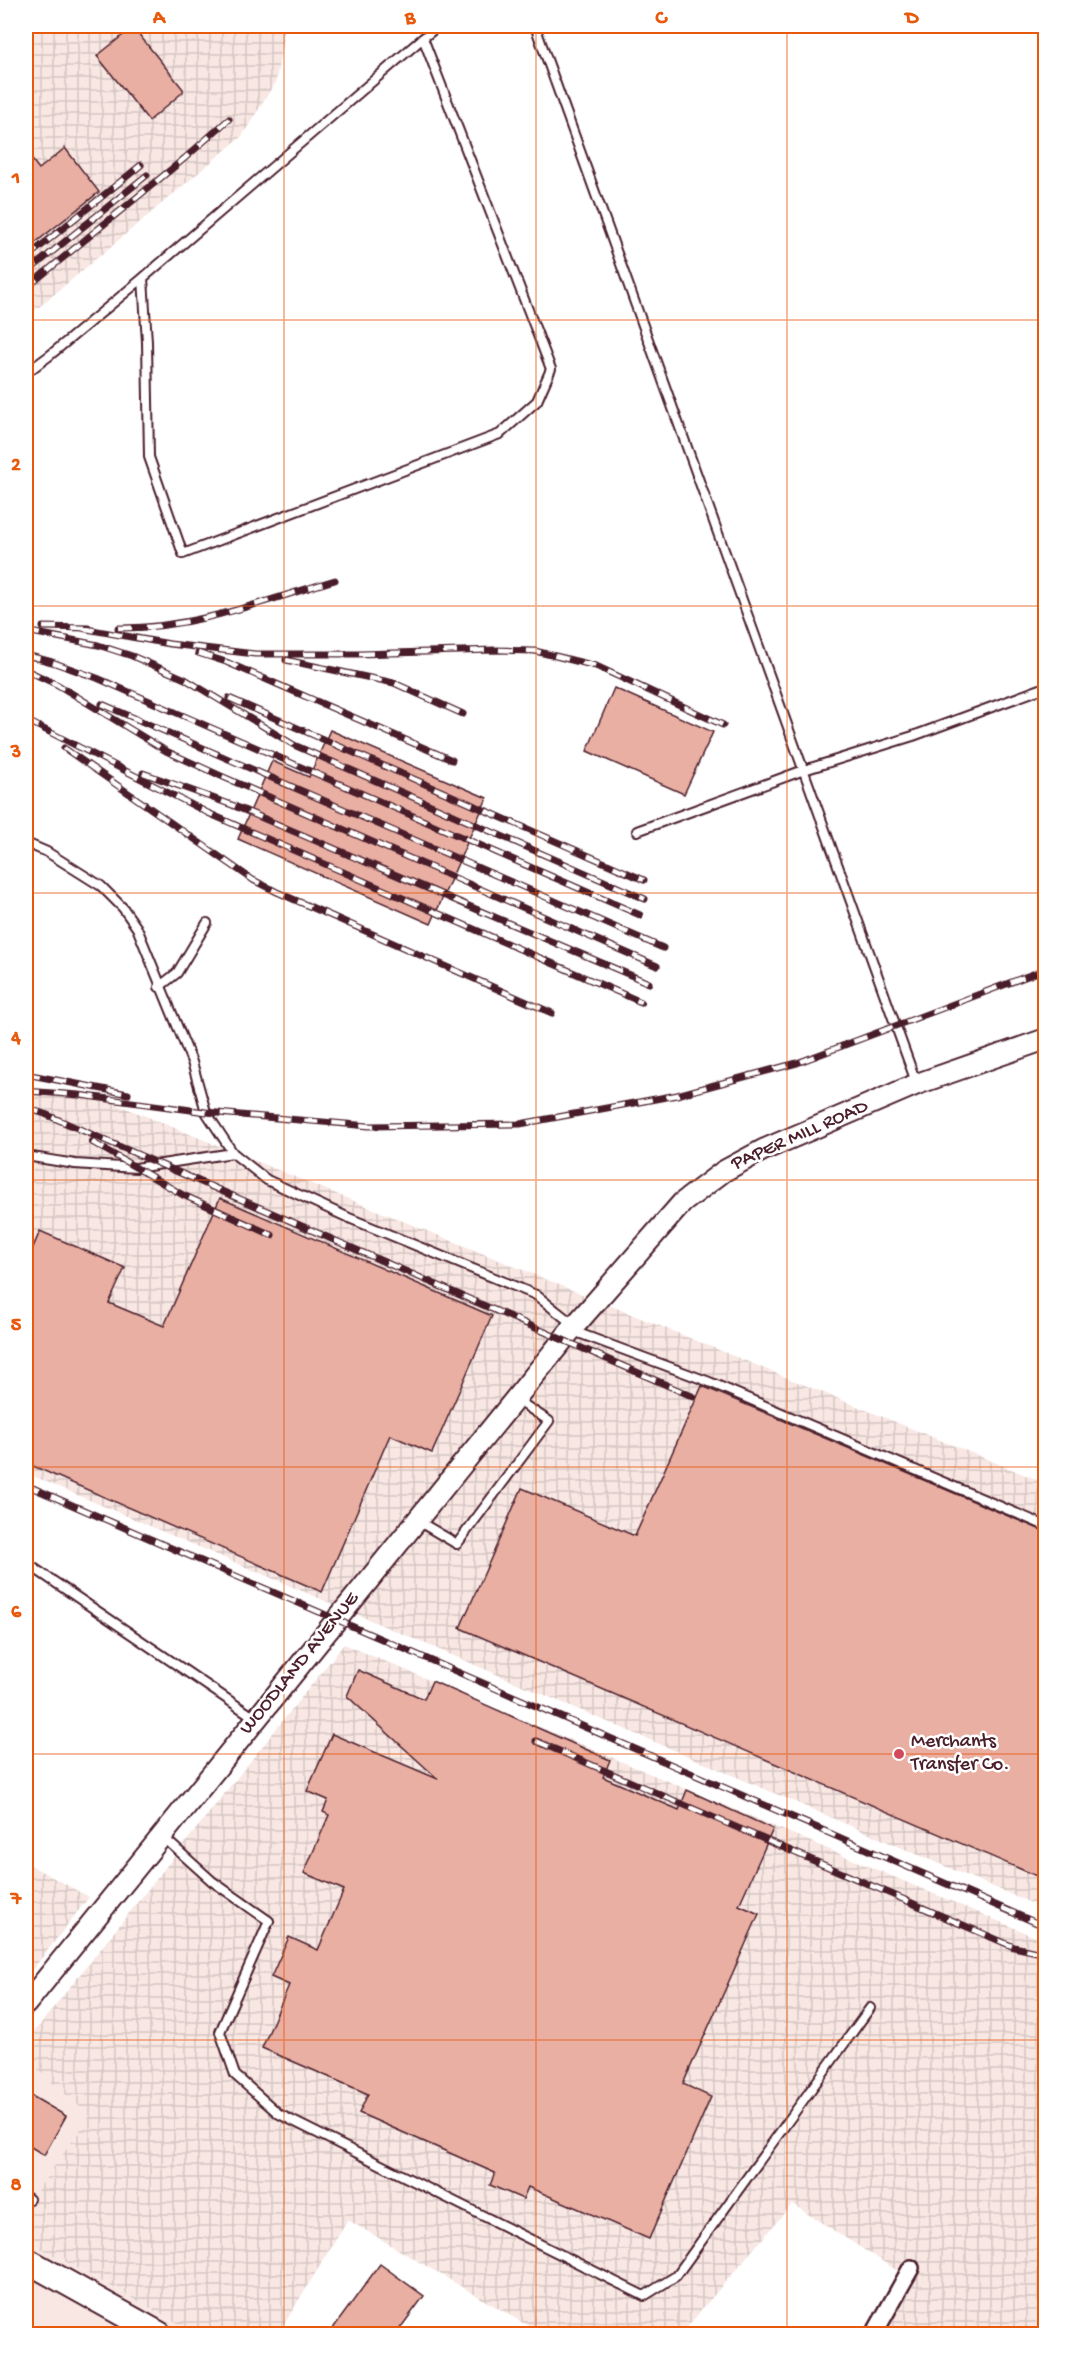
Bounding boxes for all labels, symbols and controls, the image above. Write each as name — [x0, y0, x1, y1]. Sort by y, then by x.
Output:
text: A — [152, 8, 167, 31]
text: B — [404, 8, 416, 31]
text: C — [655, 8, 669, 31]
text: D — [903, 8, 919, 31]
text: 1 — [11, 168, 20, 191]
text: 2 — [11, 455, 21, 478]
text: 3 — [10, 742, 21, 765]
text: 4 — [10, 1028, 21, 1051]
street label: PAPER MILL ROAD — [727, 1095, 873, 1177]
text: 5 — [11, 1315, 22, 1338]
street label: WOODLAND AVENUE — [236, 1587, 365, 1740]
text: 6 — [11, 1602, 22, 1625]
place label: Merchants Transfer Co. — [910, 1731, 1010, 1777]
marker: Merchants Transfer Co. — [892, 1747, 906, 1761]
text: 7 — [10, 1889, 23, 1912]
text: 8 — [11, 2175, 22, 2198]

